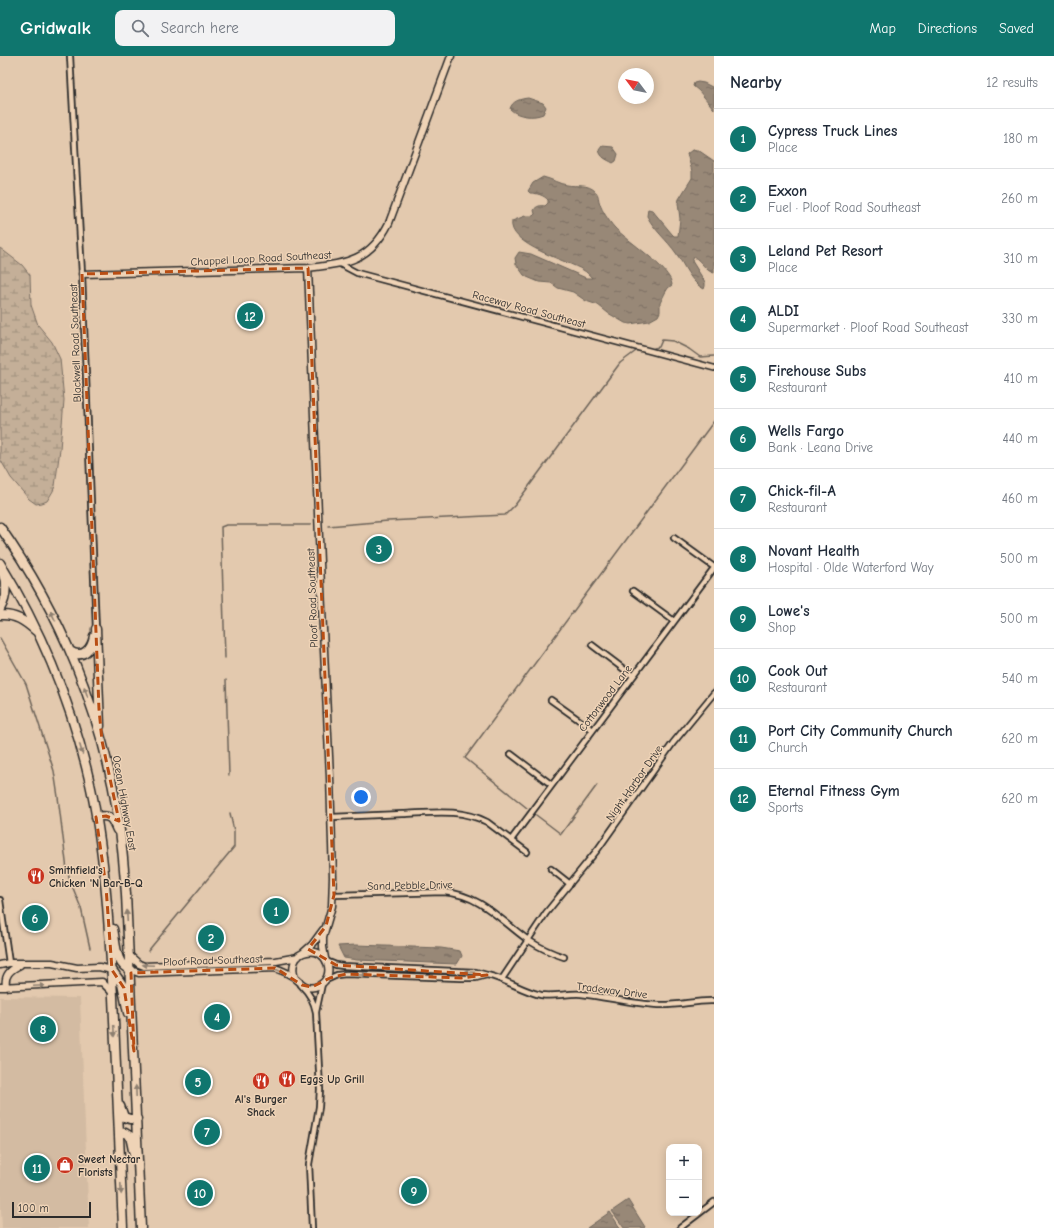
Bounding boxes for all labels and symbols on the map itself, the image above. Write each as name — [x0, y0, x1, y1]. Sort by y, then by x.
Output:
north arrow — [618, 68, 654, 104]
street label: Chappel Loop Road Southeast — [190, 248, 333, 269]
street label: Blackwell Road Southeast — [67, 283, 84, 403]
street label: Raceway Road Southeast — [471, 288, 588, 331]
pin: 12 — [237, 301, 263, 331]
pin: 3 — [366, 534, 392, 564]
street label: Ploof Road Southeast — [304, 547, 321, 648]
one-way arrow — [50, 610, 56, 622]
street label: Cottonwood Lane — [576, 662, 635, 734]
one-way arrow — [82, 686, 88, 698]
street label: Night Harbor Drive — [603, 742, 666, 824]
one-way arrow — [78, 744, 84, 756]
street label: Ocean Highway East — [110, 755, 139, 852]
your location — [351, 787, 371, 807]
place label: Smithfield's Chicken 'N Bar-B-Q — [49, 864, 143, 890]
restaurant icon: Smithfield's Chicken 'N Bar-B-Q — [26, 866, 46, 886]
street label: Sand Pebble Drive — [367, 878, 453, 893]
pin: 1 — [263, 896, 289, 926]
pin: 6 — [22, 903, 48, 933]
one-way arrow — [124, 910, 131, 922]
pin: 2 — [198, 923, 224, 953]
street label: Ploof Road Southeast — [163, 952, 264, 969]
one-way arrow — [141, 962, 154, 968]
one-way arrow — [275, 968, 287, 974]
one-way arrow — [462, 969, 475, 975]
one-way arrow — [356, 972, 369, 978]
street label: Tradeway Drive — [576, 980, 649, 1001]
one-way arrow — [33, 982, 45, 989]
pin: 4 — [204, 1002, 230, 1032]
pin: 8 — [30, 1014, 56, 1044]
one-way arrow — [111, 1025, 117, 1038]
pin: 5 — [185, 1067, 211, 1097]
restaurant icon: Eggs Up Grill — [277, 1069, 297, 1089]
restaurant icon: Al's Burger Shack — [251, 1071, 271, 1091]
place label: Eggs Up Grill — [300, 1073, 364, 1086]
one-way arrow — [132, 1085, 139, 1097]
place label: Al's Burger Shack — [235, 1093, 288, 1119]
pin: 7 — [194, 1117, 220, 1147]
pin: 11 — [24, 1153, 50, 1183]
place label: Sweet Nectar Florists — [78, 1153, 141, 1179]
shop icon: Sweet Nectar Florists — [55, 1155, 75, 1175]
pin: 9 — [401, 1176, 427, 1206]
pin: 10 — [187, 1178, 213, 1208]
one-way arrow — [118, 1183, 124, 1196]
scale bar — [12, 1200, 91, 1219]

